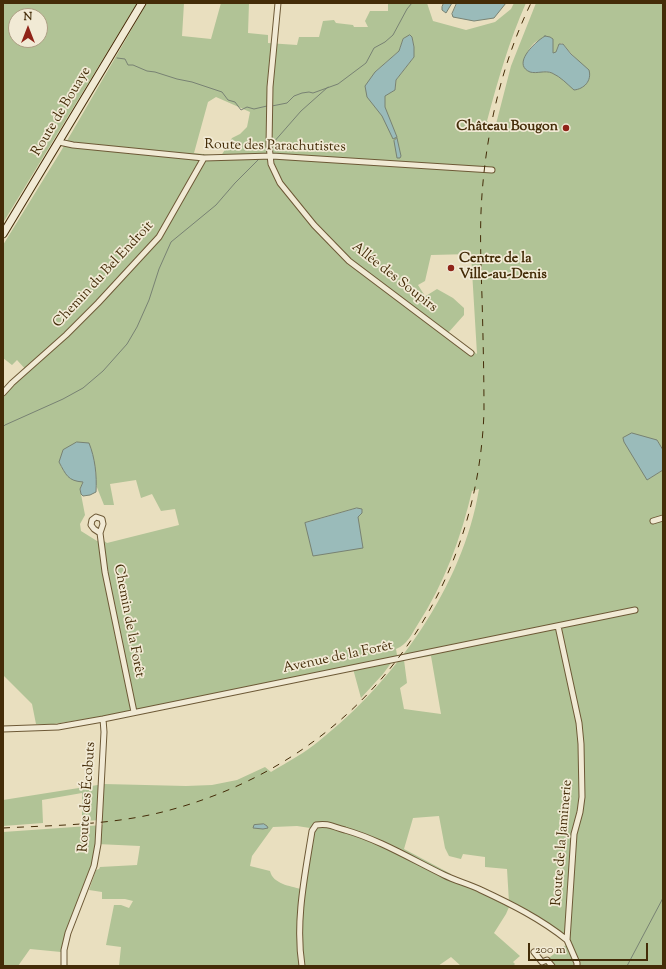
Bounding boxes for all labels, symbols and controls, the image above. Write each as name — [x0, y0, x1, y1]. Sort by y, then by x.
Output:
north arrow — [8, 8, 48, 48]
text: N — [24, 9, 32, 25]
street label: Route de Bouaye — [29, 64, 95, 160]
place label: Château Bougon — [456, 120, 558, 136]
marker: Château Bougon — [561, 123, 571, 133]
street label: Route des Parachutistes — [204, 137, 346, 157]
street label: Chemin du Bel Endroit — [50, 218, 158, 332]
street label: Allée des Soupirs — [348, 239, 440, 317]
place label: Centre de la Ville-au-Denis — [459, 252, 547, 284]
marker: Centre de la Ville-au-Denis — [446, 263, 456, 273]
street label: Chemin de la Forêt — [109, 563, 147, 679]
street label: Avenue de la Forêt — [281, 638, 395, 678]
street label: Route des Écobuts — [76, 741, 100, 853]
street label: Route de la Jaminerie — [549, 779, 577, 907]
scale bar — [530, 935, 650, 961]
text: 200 m — [535, 941, 566, 959]

